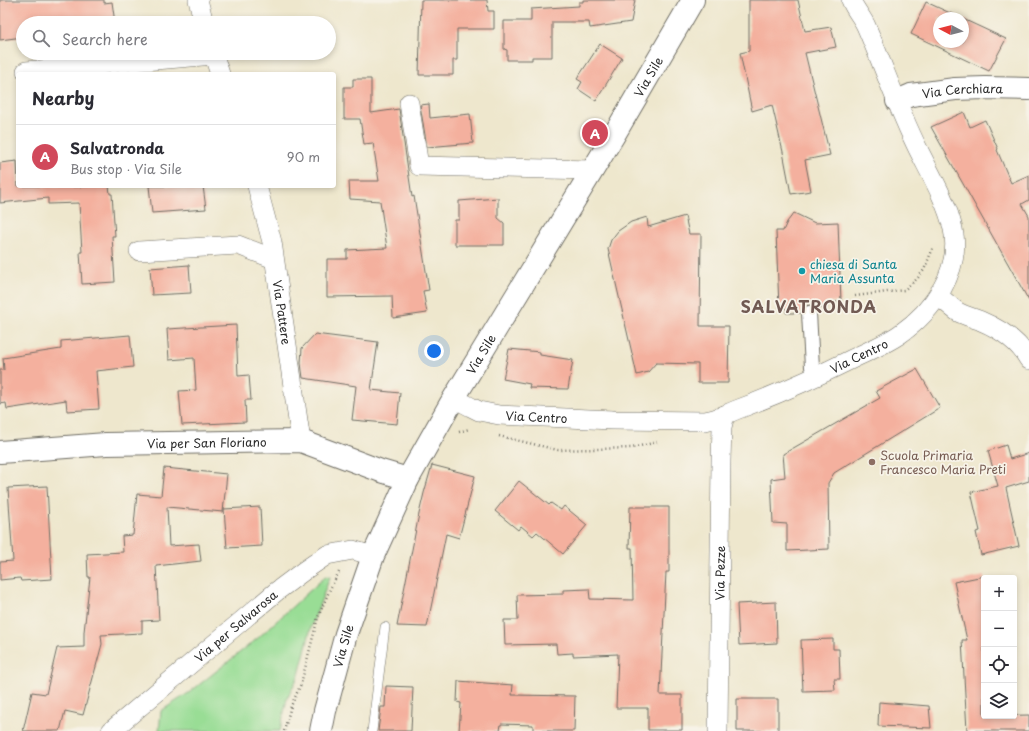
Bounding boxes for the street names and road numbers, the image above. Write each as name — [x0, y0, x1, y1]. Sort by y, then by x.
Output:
street label: Via Sile — [629, 53, 667, 100]
street label: Via Cerchiara — [921, 79, 1003, 102]
street label: Via Pattere — [269, 279, 296, 346]
street label: Via Sile — [462, 330, 500, 378]
street label: Via Centro — [827, 334, 891, 377]
street label: Via Centro — [505, 406, 568, 427]
street label: Via per San Floriano — [147, 433, 267, 452]
street label: Via Pezze — [710, 545, 729, 600]
street label: Via per Salvarosa — [190, 585, 281, 666]
street label: Via Sile — [328, 621, 358, 669]

